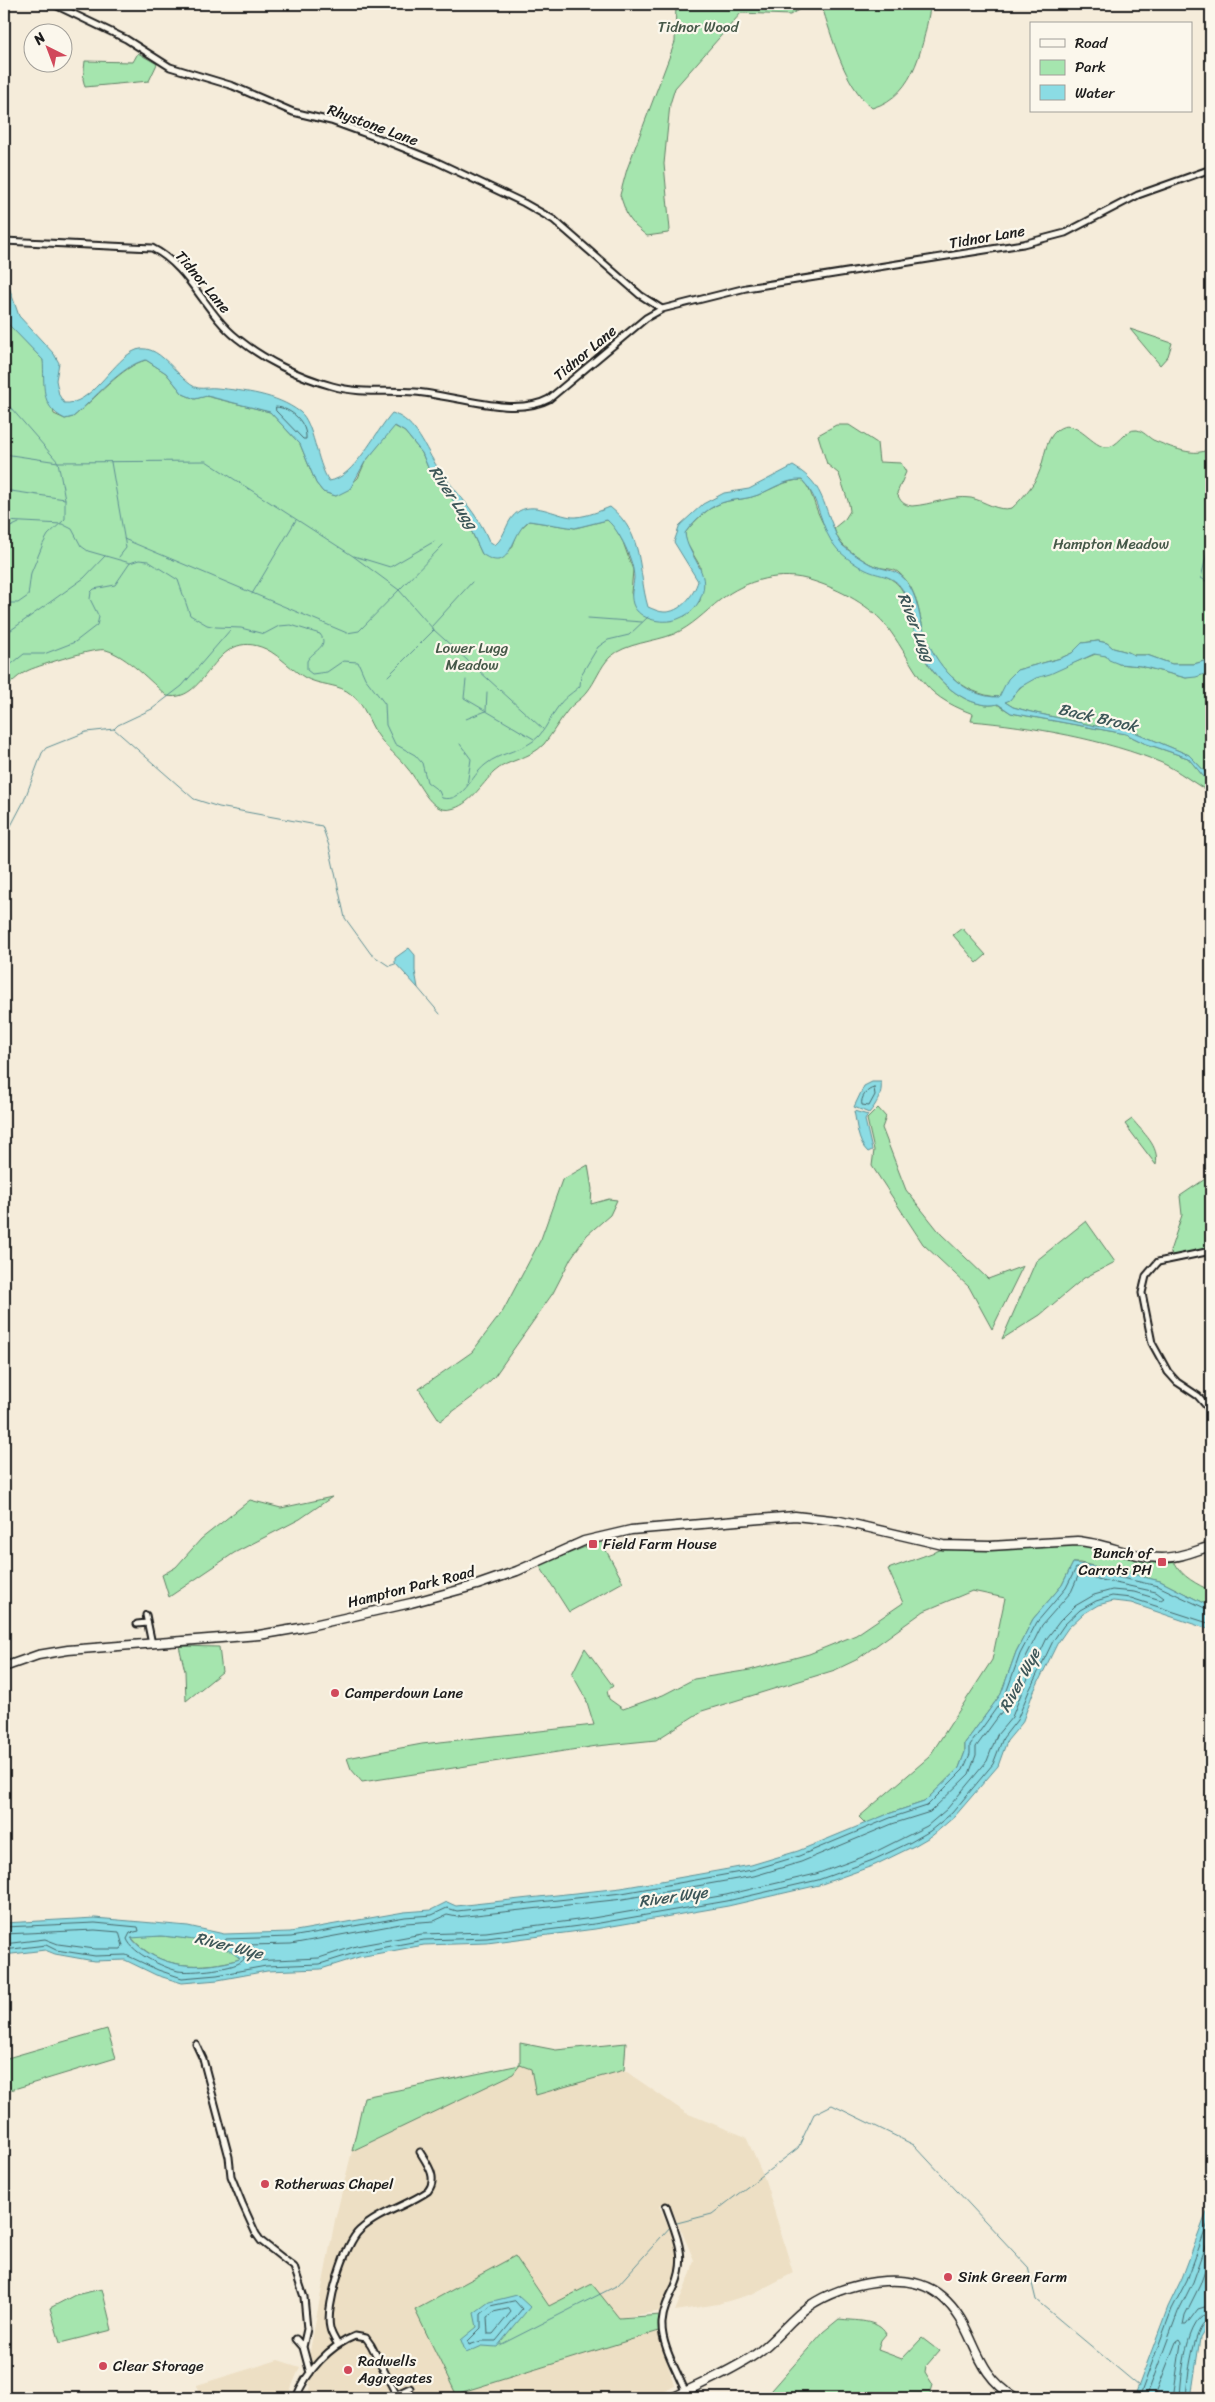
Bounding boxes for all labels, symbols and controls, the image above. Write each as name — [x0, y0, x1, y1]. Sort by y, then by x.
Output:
park label: Tidnor Wood — [658, 14, 739, 40]
north arrow — [22, 22, 72, 72]
legend — [1030, 22, 1192, 112]
text: N — [27, 26, 52, 52]
text: Road — [1075, 30, 1108, 56]
text: Park — [1075, 54, 1106, 80]
text: Water — [1075, 80, 1115, 106]
street label: Rhystone Lane — [324, 97, 422, 154]
street label: Tidnor Lane — [947, 218, 1027, 256]
street label: Tidnor Lane — [168, 244, 238, 320]
street label: Tidnor Lane — [547, 318, 623, 388]
water label: River Lugg — [421, 459, 487, 537]
park label: Hampton Meadow — [1053, 531, 1170, 557]
water label: River Lugg — [889, 588, 944, 668]
park label: Lower Lugg Meadow — [436, 635, 509, 678]
water label: Back Brook — [1056, 694, 1143, 741]
place label: Field Farm House — [603, 1531, 717, 1557]
marker: Field Farm House — [587, 1538, 599, 1550]
place label: Bunch of Carrots PH — [1079, 1540, 1154, 1583]
marker: Bunch of Carrots PH — [1156, 1556, 1168, 1568]
street label: Hampton Park Road — [345, 1558, 478, 1615]
water label: River Wye — [990, 1641, 1050, 1717]
place label: Camperdown Lane — [345, 1680, 463, 1706]
marker: Camperdown Lane — [329, 1687, 341, 1699]
water label: River Wye — [637, 1877, 711, 1916]
water label: River Wye — [192, 1923, 268, 1968]
place label: Rotherwas Chapel — [275, 2171, 394, 2197]
marker: Rotherwas Chapel — [259, 2178, 271, 2190]
place label: Sink Green Farm — [958, 2264, 1067, 2290]
marker: Sink Green Farm — [942, 2271, 954, 2283]
place label: Radwells Aggregates — [357, 2348, 433, 2391]
place label: Clear Storage — [113, 2353, 204, 2379]
marker: Clear Storage — [97, 2360, 109, 2372]
marker: Radwells Aggregates — [342, 2364, 354, 2376]

